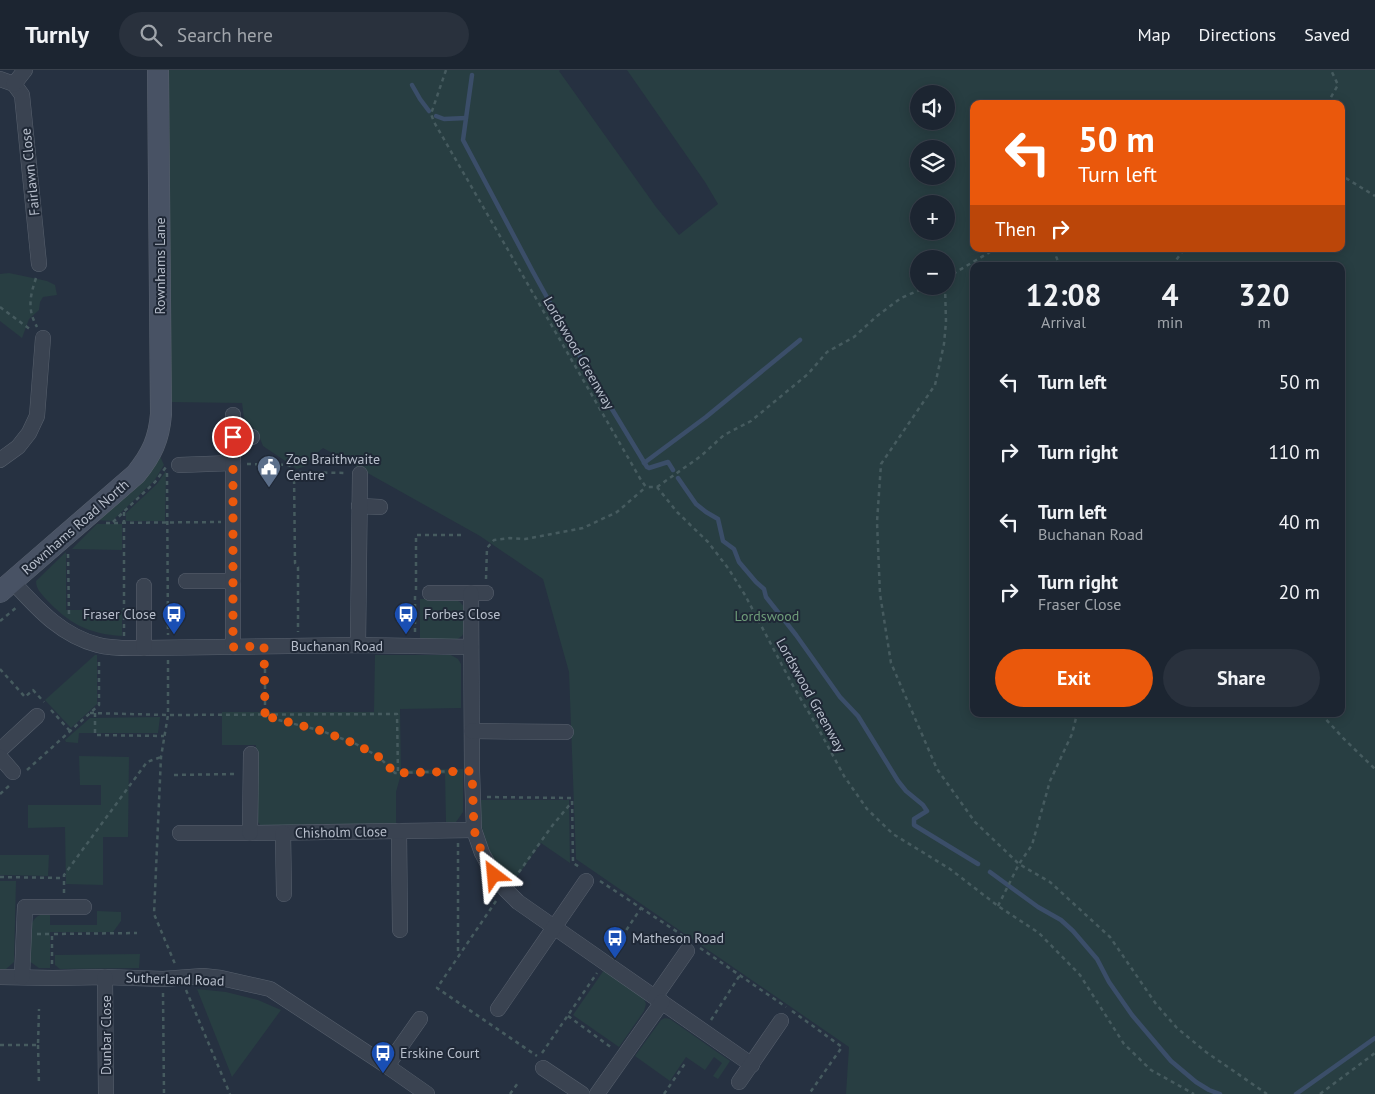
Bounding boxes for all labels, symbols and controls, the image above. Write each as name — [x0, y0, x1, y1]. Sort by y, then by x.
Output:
search box — [119, 12, 469, 57]
text: Turnly — [25, 19, 89, 50]
icon: search — [137, 21, 165, 49]
text: Search here — [177, 23, 273, 47]
text: Map — [1138, 23, 1170, 46]
text: Directions — [1198, 23, 1276, 46]
text: Saved — [1304, 23, 1350, 46]
map controls — [910, 85, 955, 295]
button: sound — [910, 85, 955, 130]
text: 50 m — [1078, 116, 1155, 162]
icon: left — [995, 120, 1060, 185]
street label: Fairlawn Close — [16, 127, 44, 217]
button: layers — [910, 140, 955, 185]
text: Turn left — [1078, 160, 1157, 188]
button: + — [910, 195, 955, 240]
icon: right — [1046, 215, 1074, 243]
street label: Rownhams Lane — [151, 217, 169, 315]
text: Then — [995, 217, 1036, 241]
button: − — [910, 250, 955, 295]
text: 12:08 — [1025, 275, 1102, 314]
text: 4 — [1162, 275, 1179, 314]
text: 320 — [1238, 275, 1290, 314]
street label: Lordswood Greenway — [539, 293, 619, 413]
text: Arrival — [1041, 312, 1086, 332]
text: min — [1157, 312, 1183, 332]
text: m — [1258, 312, 1271, 332]
icon: left — [995, 368, 1023, 396]
text: Turn left — [1038, 370, 1107, 394]
text: 50 m — [1279, 370, 1320, 394]
pin — [212, 416, 254, 458]
icon: arrive — [219, 423, 247, 451]
icon: right — [995, 438, 1023, 466]
text: Turn right — [1038, 440, 1118, 464]
text: 110 m — [1268, 440, 1320, 464]
place label: Zoe Braithwaite Centre — [286, 450, 380, 484]
public building icon: Zoe Braithwaite Centre — [256, 454, 282, 488]
street label: Rownhams Road North — [18, 475, 132, 579]
text: Turn left — [1038, 500, 1107, 524]
icon: left — [995, 508, 1023, 536]
text: 40 m — [1279, 510, 1320, 534]
text: Buchanan Road — [1038, 524, 1143, 544]
text: Turn right — [1038, 570, 1118, 594]
icon: right — [995, 578, 1023, 606]
text: 20 m — [1279, 580, 1320, 604]
text: Fraser Close — [1038, 594, 1121, 614]
bus stop icon: Fraser Close — [161, 601, 187, 635]
bus stop icon: Forbes Close — [393, 601, 419, 635]
place label: Fraser Close — [83, 605, 156, 623]
place label: Forbes Close — [424, 605, 500, 623]
park label: Lordswood — [735, 607, 799, 625]
street label: Lordswood Greenway — [772, 635, 850, 755]
street label: Buchanan Road — [291, 637, 383, 655]
button: Exit — [995, 649, 1153, 707]
button: Share — [1163, 649, 1320, 707]
street label: Chisholm Close — [295, 822, 387, 842]
position arrow — [467, 848, 519, 900]
bus stop icon: Matheson Road — [602, 925, 628, 959]
place label: Matheson Road — [632, 929, 724, 947]
street label: Sutherland Road — [125, 968, 225, 990]
street label: Dunbar Close — [97, 995, 115, 1075]
bus stop icon: Erskine Court — [370, 1040, 396, 1074]
place label: Erskine Court — [400, 1044, 480, 1062]

